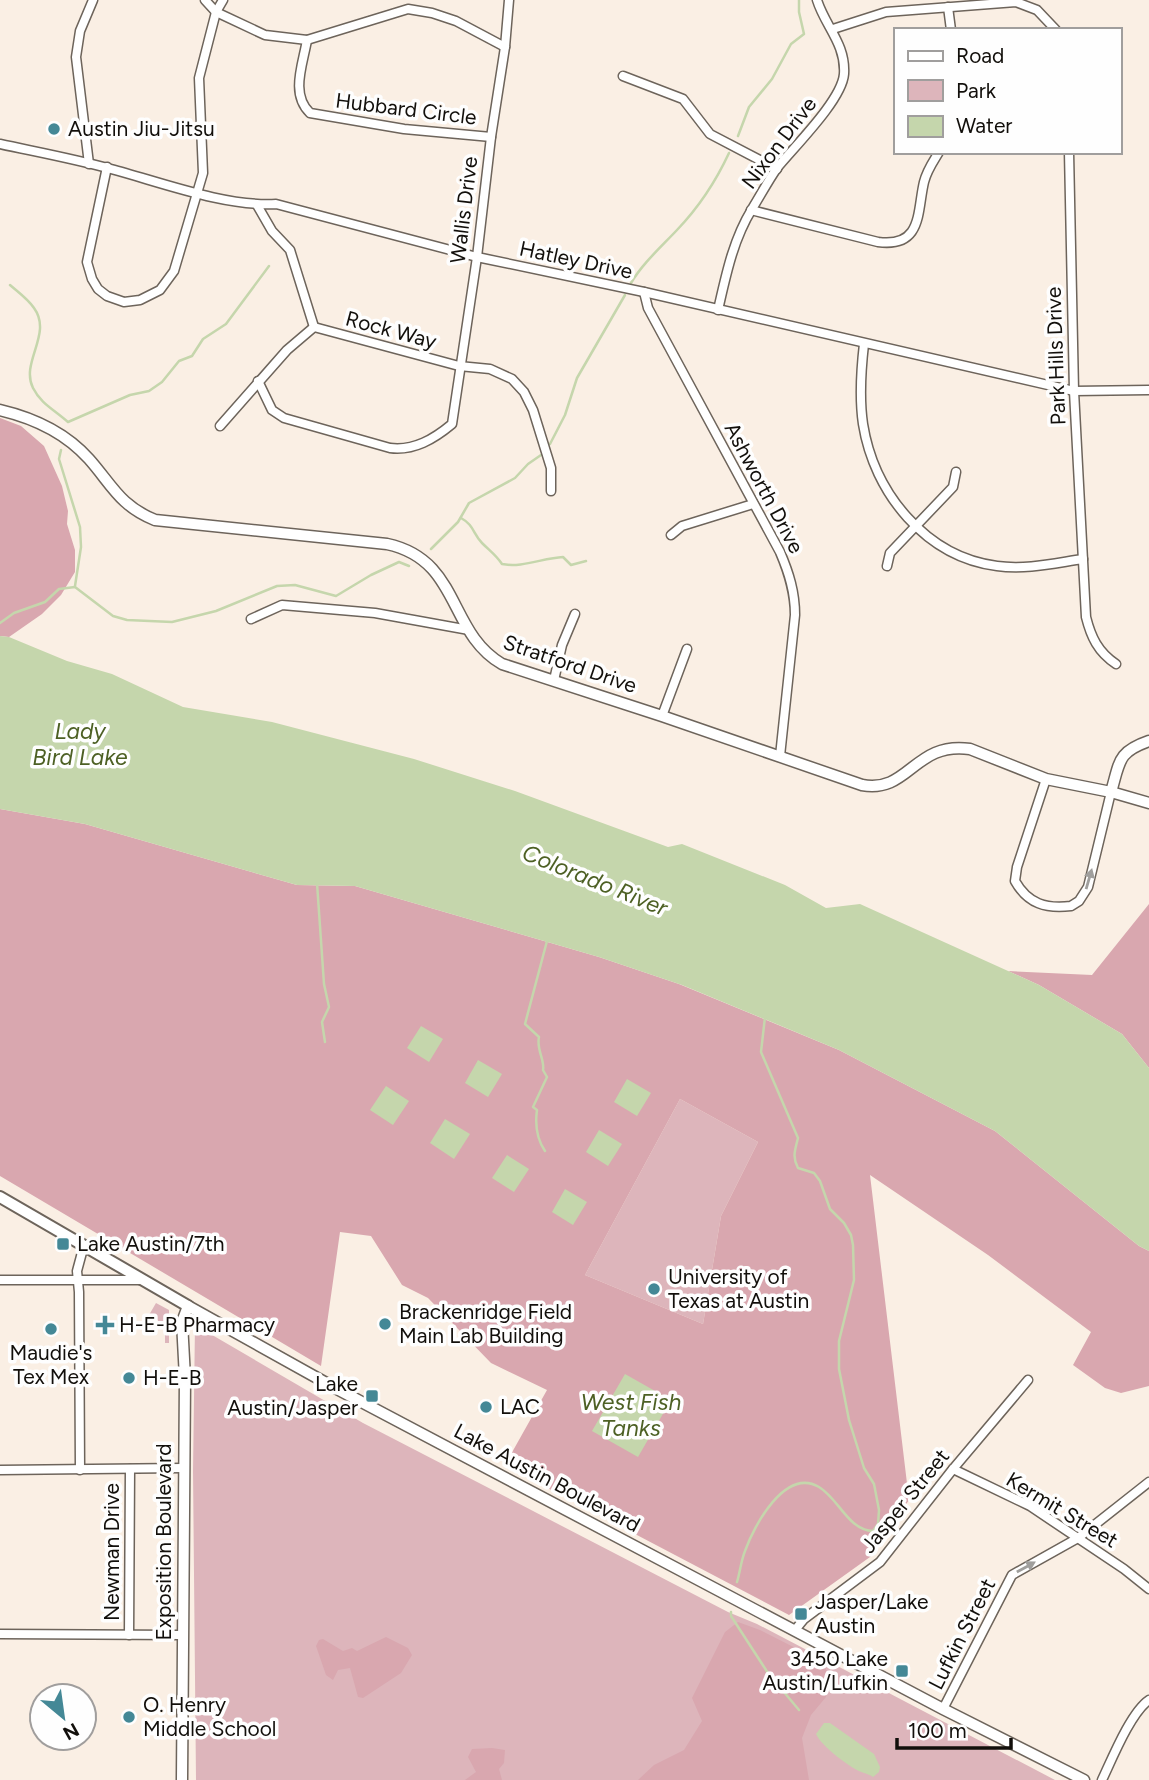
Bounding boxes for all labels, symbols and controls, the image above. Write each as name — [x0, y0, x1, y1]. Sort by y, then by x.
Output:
legend — [894, 28, 1121, 154]
text: Road — [956, 43, 1004, 68]
text: Park — [956, 78, 997, 103]
street label: Hubbard Circle — [334, 87, 478, 130]
street label: Nixon Drive — [736, 92, 821, 194]
text: Water — [956, 113, 1012, 138]
place label: Austin Jiu-Jitsu — [68, 116, 215, 141]
marker: Austin Jiu-Jitsu — [46, 121, 62, 137]
street label: Wallis Drive — [445, 155, 482, 265]
street label: Hatley Drive — [517, 235, 635, 284]
street label: Park Hills Drive — [1041, 286, 1070, 426]
street label: Rock Way — [343, 305, 439, 354]
street label: Ashworth Drive — [719, 418, 809, 557]
street label: Stratford Drive — [500, 629, 640, 698]
water label: Lady Bird Lake — [32, 717, 128, 771]
water label: Colorado River — [518, 838, 673, 922]
one-way arrow — [1084, 868, 1095, 890]
place label: Lake Austin/7th — [77, 1231, 225, 1256]
marker: Lake Austin/7th — [55, 1236, 71, 1252]
place label: University of Texas at Austin — [668, 1264, 809, 1313]
marker: University of Texas at Austin — [646, 1281, 662, 1297]
place label: Brackenridge Field Main Lab Building — [399, 1299, 572, 1348]
place label: H-E-B Pharmacy — [119, 1312, 275, 1337]
marker: Brackenridge Field Main Lab Building — [377, 1316, 393, 1332]
marker: H-E-B Pharmacy — [97, 1317, 113, 1333]
marker: Maudie's Tex Mex — [43, 1321, 59, 1337]
place label: Maudie's Tex Mex — [10, 1340, 92, 1389]
place label: H-E-B — [143, 1365, 202, 1390]
marker: H-E-B — [121, 1370, 137, 1386]
place label: Lake Austin/Jasper — [227, 1371, 358, 1420]
marker: Lake Austin/Jasper — [364, 1388, 380, 1404]
water label: West Fish Tanks — [581, 1388, 681, 1442]
place label: LAC — [500, 1394, 540, 1419]
marker: LAC — [478, 1399, 494, 1415]
street label: Lake Austin Boulevard — [450, 1418, 644, 1537]
street label: Exposition Boulevard — [151, 1444, 176, 1640]
street label: Jasper Street — [855, 1444, 954, 1558]
street label: Kermit Street — [1002, 1466, 1123, 1553]
street label: Newman Drive — [99, 1483, 124, 1621]
one-way arrow — [1016, 1561, 1035, 1573]
street label: Lufkin Street — [923, 1574, 1000, 1693]
place label: Jasper/Lake Austin — [815, 1589, 929, 1638]
marker: Jasper/Lake Austin — [793, 1606, 809, 1622]
place label: 3450 Lake Austin/Lufkin — [762, 1646, 888, 1695]
marker: 3450 Lake Austin/Lufkin — [894, 1663, 910, 1679]
north arrow — [28, 1682, 98, 1752]
place label: O. Henry Middle School — [143, 1692, 276, 1741]
scale bar — [897, 1706, 1011, 1750]
marker: O. Henry Middle School — [121, 1709, 137, 1725]
text: N — [59, 1718, 83, 1745]
text: 100 m — [908, 1718, 967, 1743]

